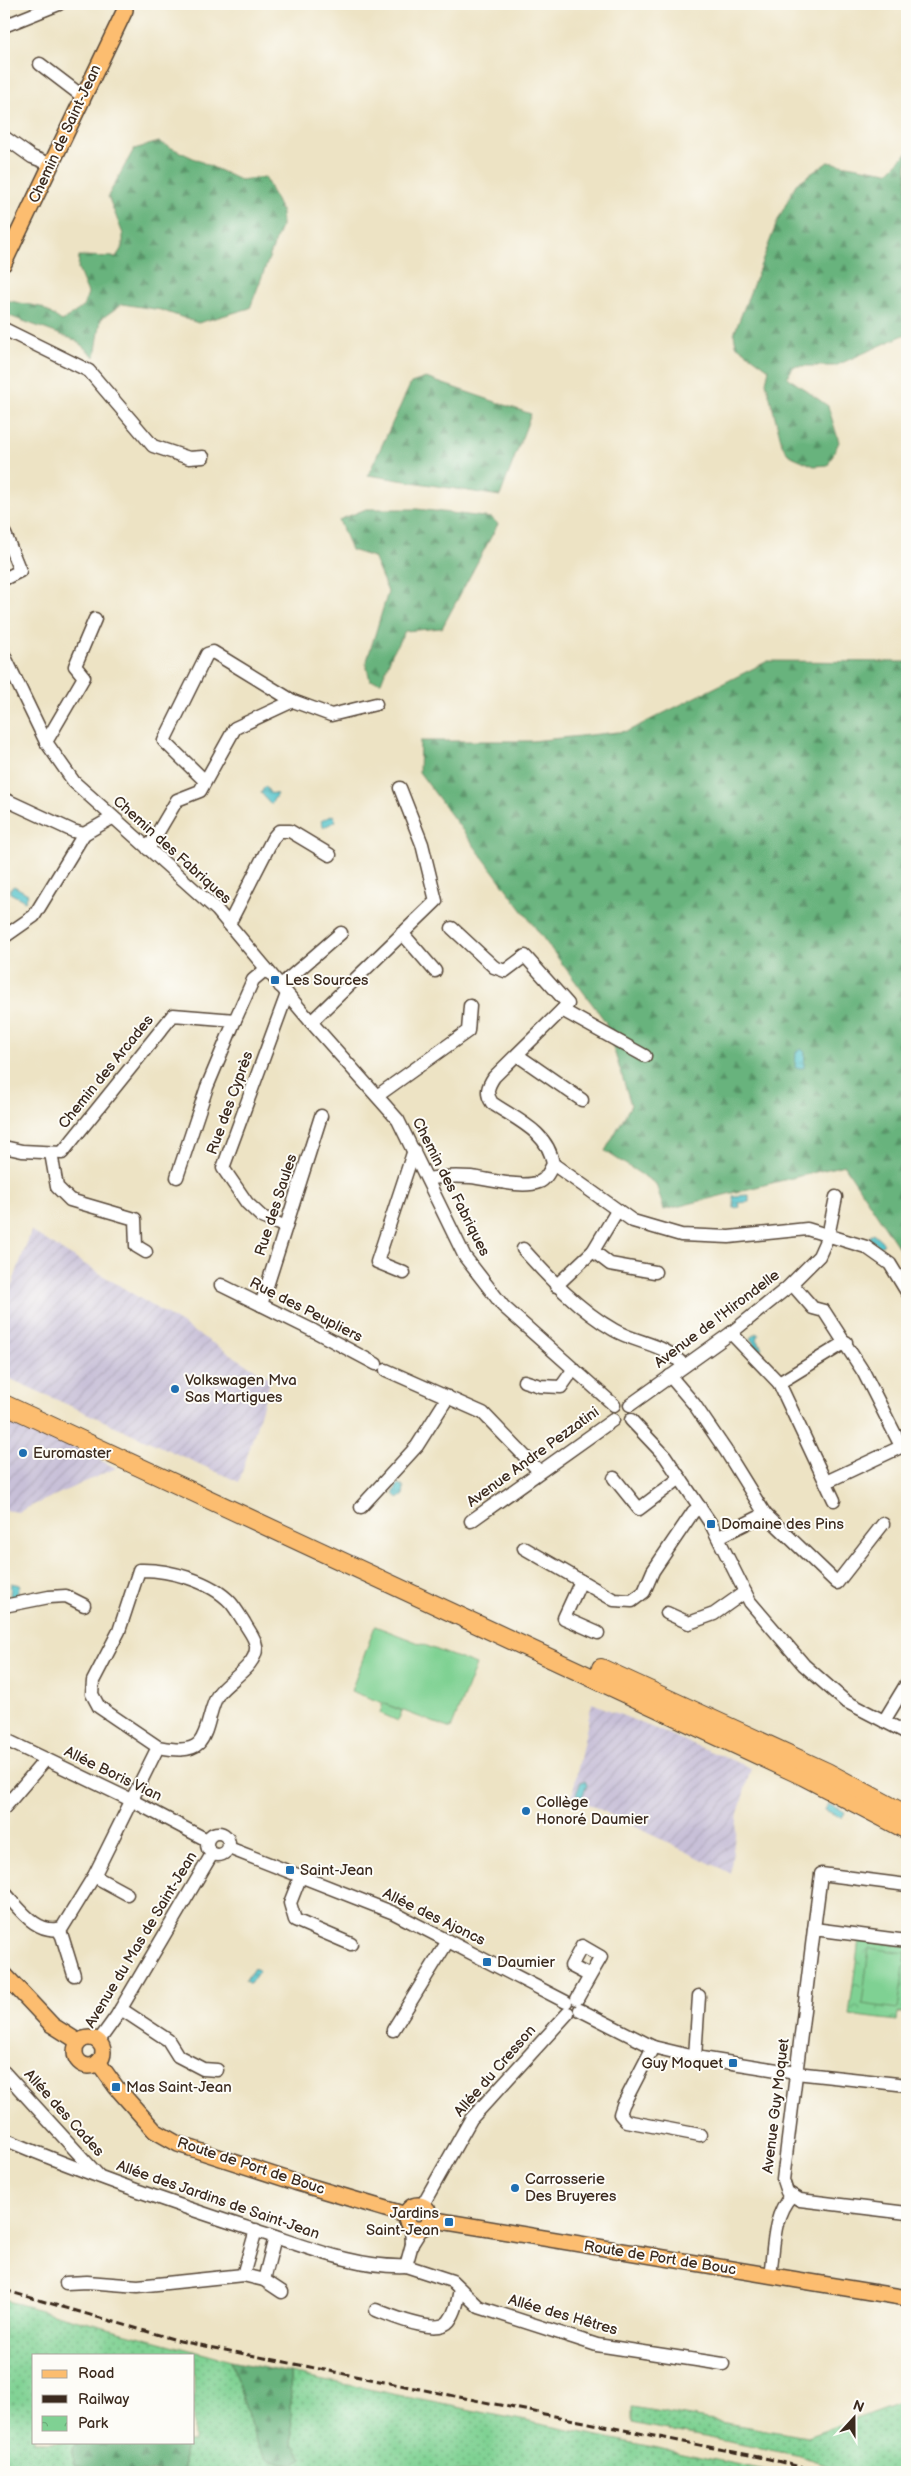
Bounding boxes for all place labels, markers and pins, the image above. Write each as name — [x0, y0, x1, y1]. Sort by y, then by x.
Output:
place label: Les Sources — [285, 971, 369, 990]
marker: Les Sources — [269, 974, 281, 986]
place label: Volkswagen Mva Sas Martigues — [185, 1371, 297, 1407]
marker: Volkswagen Mva Sas Martigues — [169, 1383, 181, 1395]
place label: Euromaster — [33, 1444, 112, 1463]
marker: Euromaster — [17, 1447, 29, 1459]
place label: Domaine des Pins — [721, 1515, 844, 1534]
marker: Domaine des Pins — [705, 1518, 717, 1530]
place label: Collège Honoré Daumier — [536, 1793, 649, 1829]
marker: Collège Honoré Daumier — [520, 1805, 532, 1817]
place label: Saint-Jean — [300, 1861, 373, 1880]
marker: Saint-Jean — [284, 1864, 296, 1876]
place label: Daumier — [497, 1953, 555, 1972]
marker: Daumier — [481, 1956, 493, 1968]
place label: Guy Moquet — [641, 2054, 723, 2073]
marker: Guy Moquet — [727, 2057, 739, 2069]
place label: Mas Saint-Jean — [126, 2078, 232, 2097]
marker: Mas Saint-Jean — [110, 2081, 122, 2093]
place label: Carrosserie Des Bruyeres — [525, 2170, 617, 2206]
marker: Carrosserie Des Bruyeres — [509, 2182, 521, 2194]
place label: Jardins Saint-Jean — [366, 2204, 440, 2240]
marker: Jardins Saint-Jean — [443, 2216, 455, 2228]

